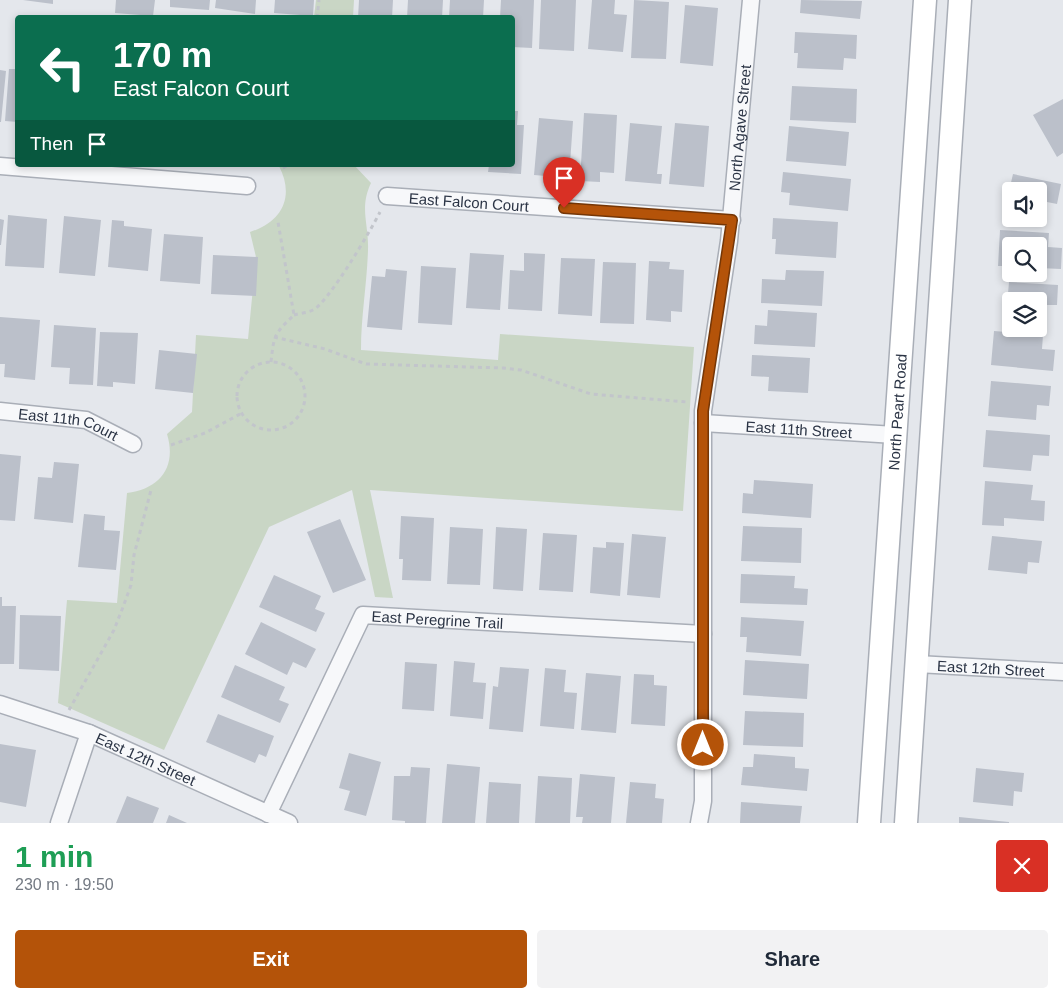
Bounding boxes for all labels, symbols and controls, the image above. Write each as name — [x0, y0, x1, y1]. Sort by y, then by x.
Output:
icon: left — [30, 35, 95, 100]
text: 170 m — [113, 35, 212, 74]
street label: North Agave Street — [725, 63, 754, 192]
text: East Falcon Court — [113, 76, 289, 101]
icon: arrive — [83, 130, 111, 158]
text: Then — [30, 133, 73, 154]
pin — [543, 157, 585, 208]
icon: arrive — [550, 164, 578, 192]
map controls — [1002, 182, 1047, 337]
button: sound — [1002, 182, 1047, 227]
street label: East Falcon Court — [408, 189, 530, 214]
button: search — [1002, 237, 1047, 282]
button: layers — [1002, 292, 1047, 337]
street label: North Peart Road — [885, 353, 909, 471]
street label: East 11th Court — [17, 404, 122, 444]
street label: East 11th Street — [745, 417, 853, 441]
street label: East Peregrine Trail — [371, 607, 504, 631]
street label: East 12th Street — [937, 657, 1046, 680]
position arrow — [676, 718, 728, 770]
street label: East 12th Street — [93, 729, 199, 789]
text: 1 min — [15, 840, 93, 873]
button: close — [996, 840, 1048, 892]
text: 230 m · 19:50 — [15, 876, 114, 893]
button: Exit — [15, 930, 527, 988]
button: Share — [537, 930, 1048, 988]

